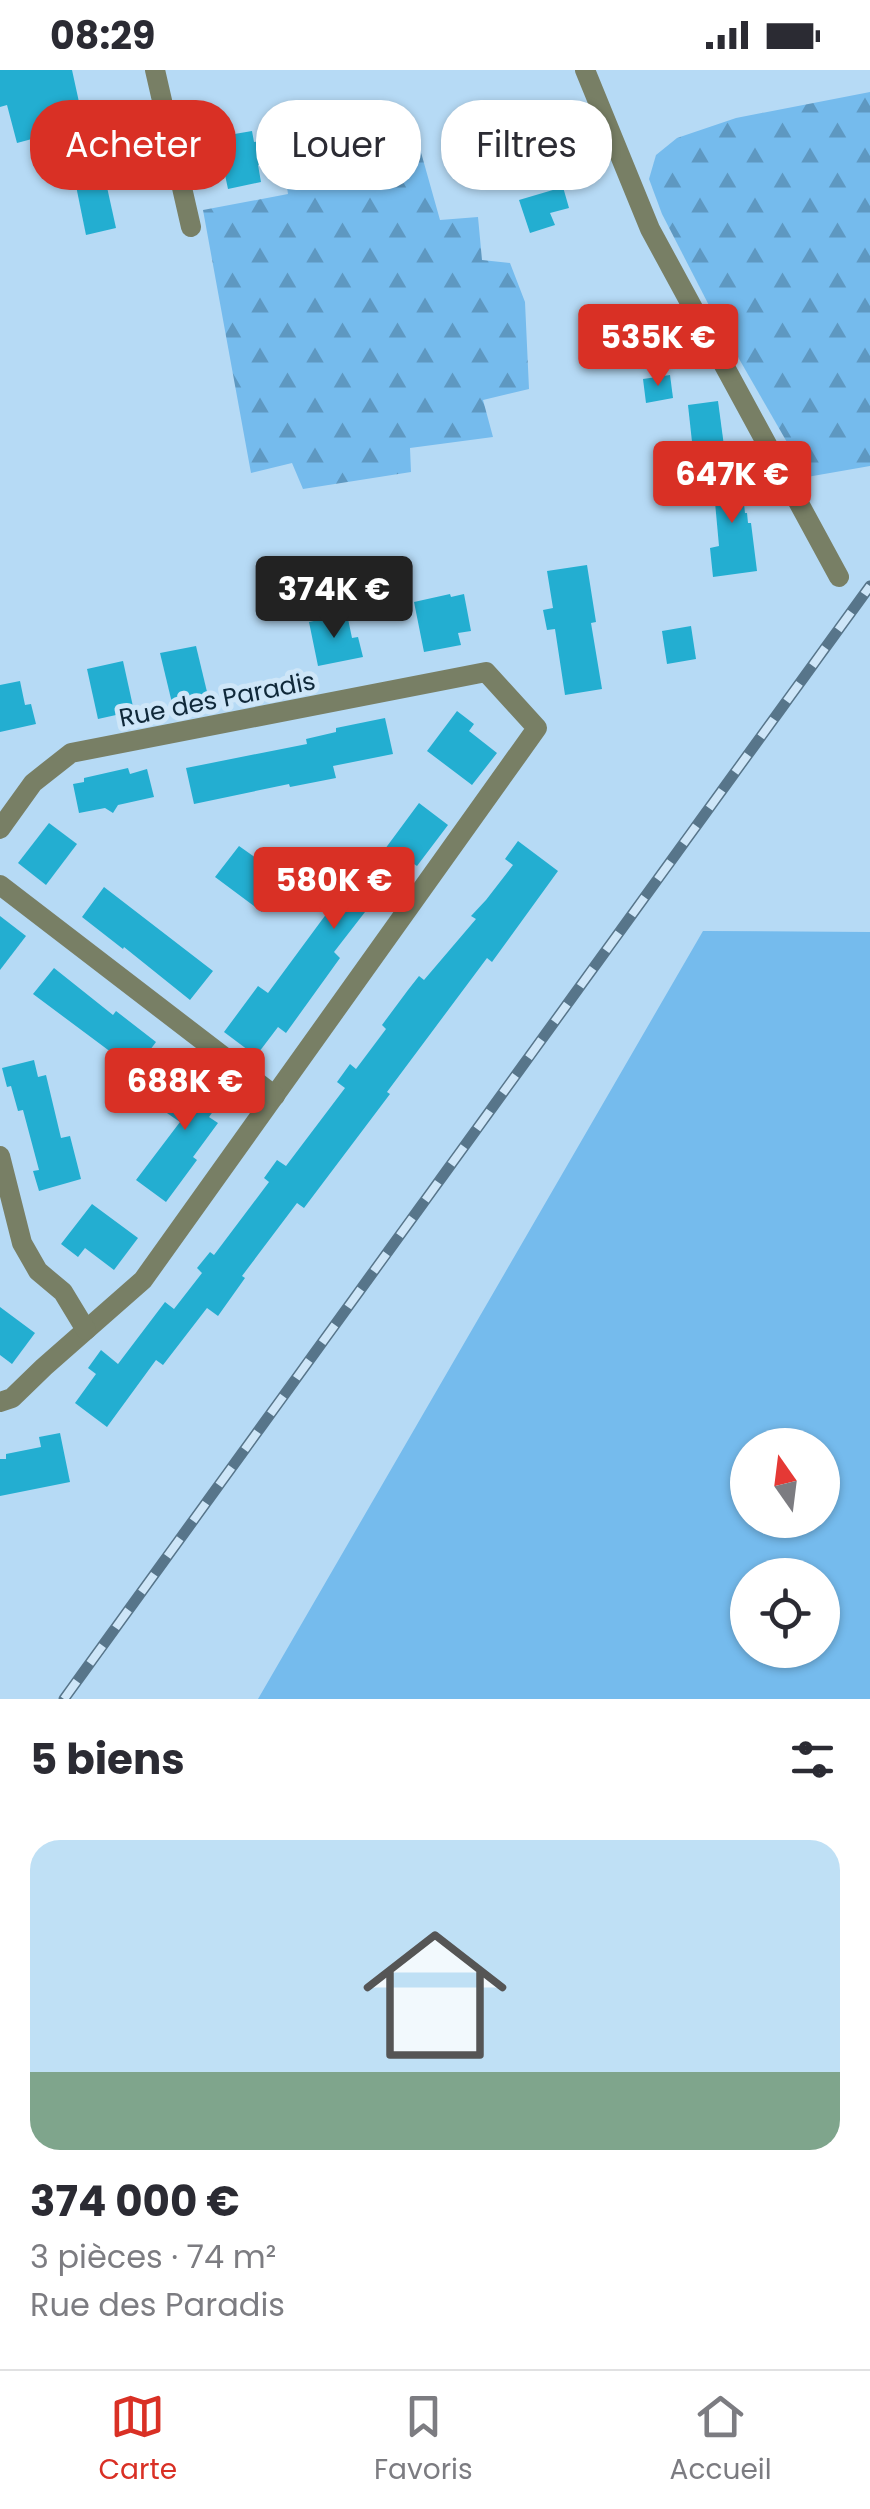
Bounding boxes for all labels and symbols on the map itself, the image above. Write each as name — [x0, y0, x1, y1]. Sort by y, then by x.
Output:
pin: 535K € — [577, 304, 739, 389]
pin: 647K € — [651, 441, 813, 526]
pin: 374K € — [253, 556, 415, 641]
street label: Rue des Paradis — [116, 663, 318, 736]
pin: 580K € — [253, 847, 415, 932]
pin: 688K € — [104, 1048, 266, 1133]
north arrow — [730, 1428, 840, 1538]

